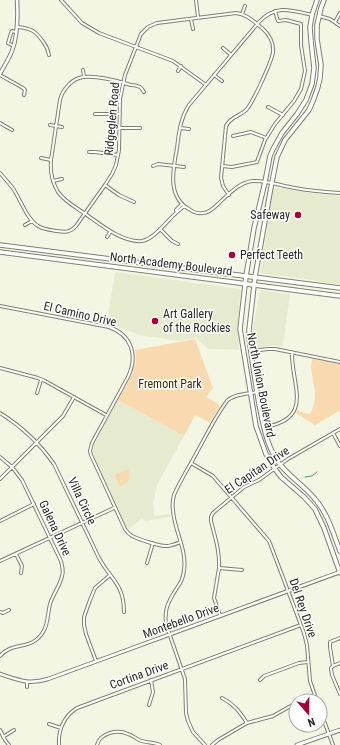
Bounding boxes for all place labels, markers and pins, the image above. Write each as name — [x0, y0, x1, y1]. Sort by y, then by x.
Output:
place label: Safeway — [250, 208, 290, 222]
marker: Safeway — [293, 210, 303, 220]
place label: Perfect Teeth — [240, 248, 303, 262]
marker: Perfect Teeth — [227, 250, 237, 260]
place label: Art Gallery of the Rockies — [163, 307, 231, 335]
marker: Art Gallery of the Rockies — [150, 316, 160, 326]

